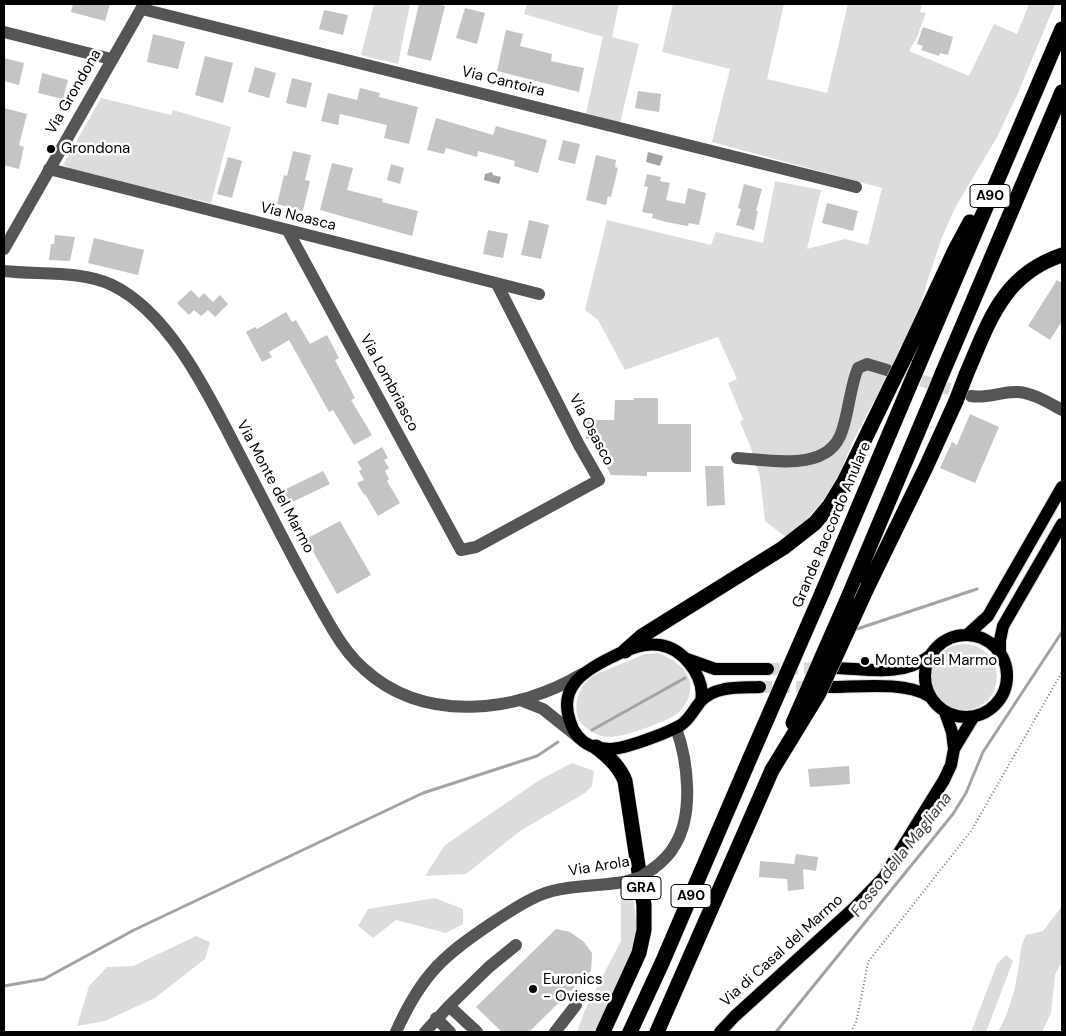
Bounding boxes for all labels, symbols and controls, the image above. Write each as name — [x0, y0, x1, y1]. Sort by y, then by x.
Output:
street label: Via Grondona — [42, 46, 106, 138]
street label: Via Cantoira — [459, 63, 547, 101]
place label: Grondona — [61, 140, 130, 158]
marker: Grondona — [45, 143, 57, 155]
road number: A90 — [970, 185, 1010, 208]
street label: Via Noasca — [258, 199, 338, 235]
street label: Via Lombriasco — [356, 331, 422, 435]
street label: Via Osasco — [565, 391, 617, 469]
street label: Via Monte del Marmo — [232, 417, 318, 557]
street label: Grande Raccordo Anulare — [789, 439, 875, 611]
place label: Monte del Marmo — [875, 652, 997, 670]
marker: Monte del Marmo — [859, 655, 871, 667]
water label: Fosso della Magliana — [848, 789, 956, 921]
street label: Via Arola — [567, 853, 631, 881]
road number: GRA — [621, 876, 661, 900]
road number: A90 — [671, 884, 711, 908]
street label: Via di Casal del Marmo — [717, 891, 847, 1011]
place label: Euronics - Oviesse — [543, 971, 610, 1006]
marker: Euronics - Oviesse — [527, 983, 539, 995]

